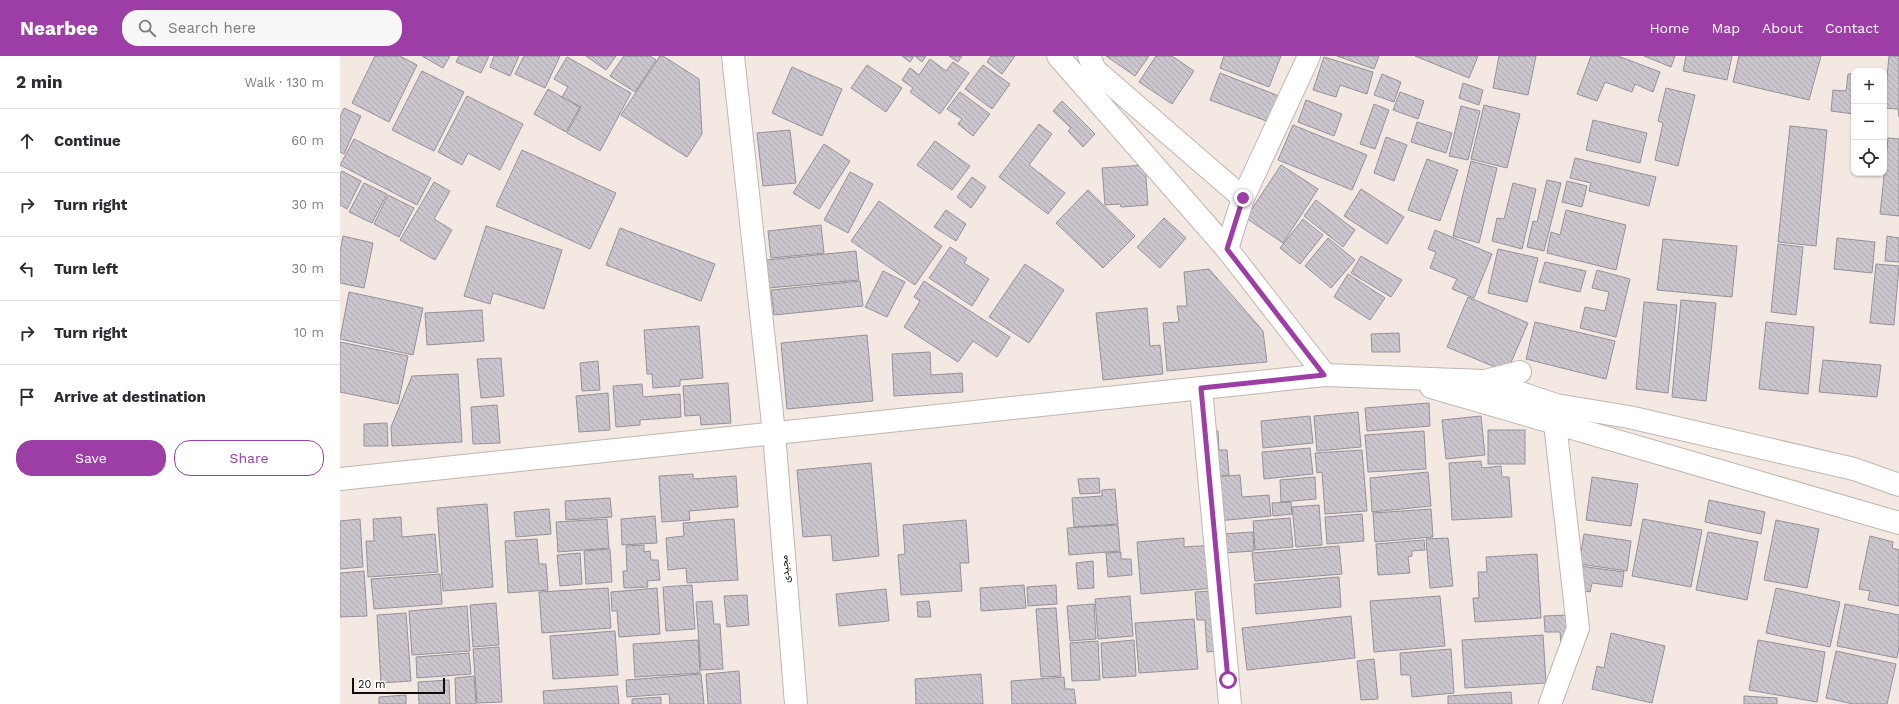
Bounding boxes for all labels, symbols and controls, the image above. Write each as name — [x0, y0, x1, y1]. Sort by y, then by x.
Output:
search box — [122, 10, 402, 46]
text: Nearbee — [20, 17, 98, 40]
icon: search — [136, 17, 158, 39]
text: Search here — [168, 19, 256, 37]
text: Home — [1649, 20, 1689, 36]
text: Map — [1711, 20, 1740, 36]
text: About — [1762, 20, 1803, 36]
text: Contact — [1825, 20, 1879, 36]
map controls — [1851, 68, 1887, 176]
button: + — [1851, 68, 1887, 104]
text: 2 min — [16, 72, 62, 92]
text: Walk · 130 m — [245, 75, 324, 90]
button: − — [1851, 104, 1887, 140]
icon: ahead — [16, 130, 38, 152]
text: Continue — [54, 132, 121, 150]
text: 60 m — [291, 133, 324, 148]
button: locate — [1851, 140, 1887, 176]
route end — [1234, 189, 1252, 207]
icon: right — [16, 194, 38, 216]
text: Turn right — [54, 196, 127, 214]
text: 30 m — [292, 197, 324, 212]
icon: left — [16, 258, 38, 280]
text: Turn left — [54, 260, 118, 278]
text: 30 m — [292, 261, 324, 276]
icon: right — [16, 322, 38, 344]
text: Turn right — [54, 324, 127, 342]
text: 10 m — [294, 325, 324, 340]
icon: arrive — [16, 386, 38, 408]
text: Arrive at destination — [54, 388, 206, 406]
button: Save — [16, 440, 166, 476]
button: Share — [174, 440, 324, 476]
street label: مجیدی — [778, 554, 793, 584]
route start — [1219, 671, 1237, 689]
scale bar — [352, 676, 445, 695]
text: 20 m — [358, 678, 386, 691]

